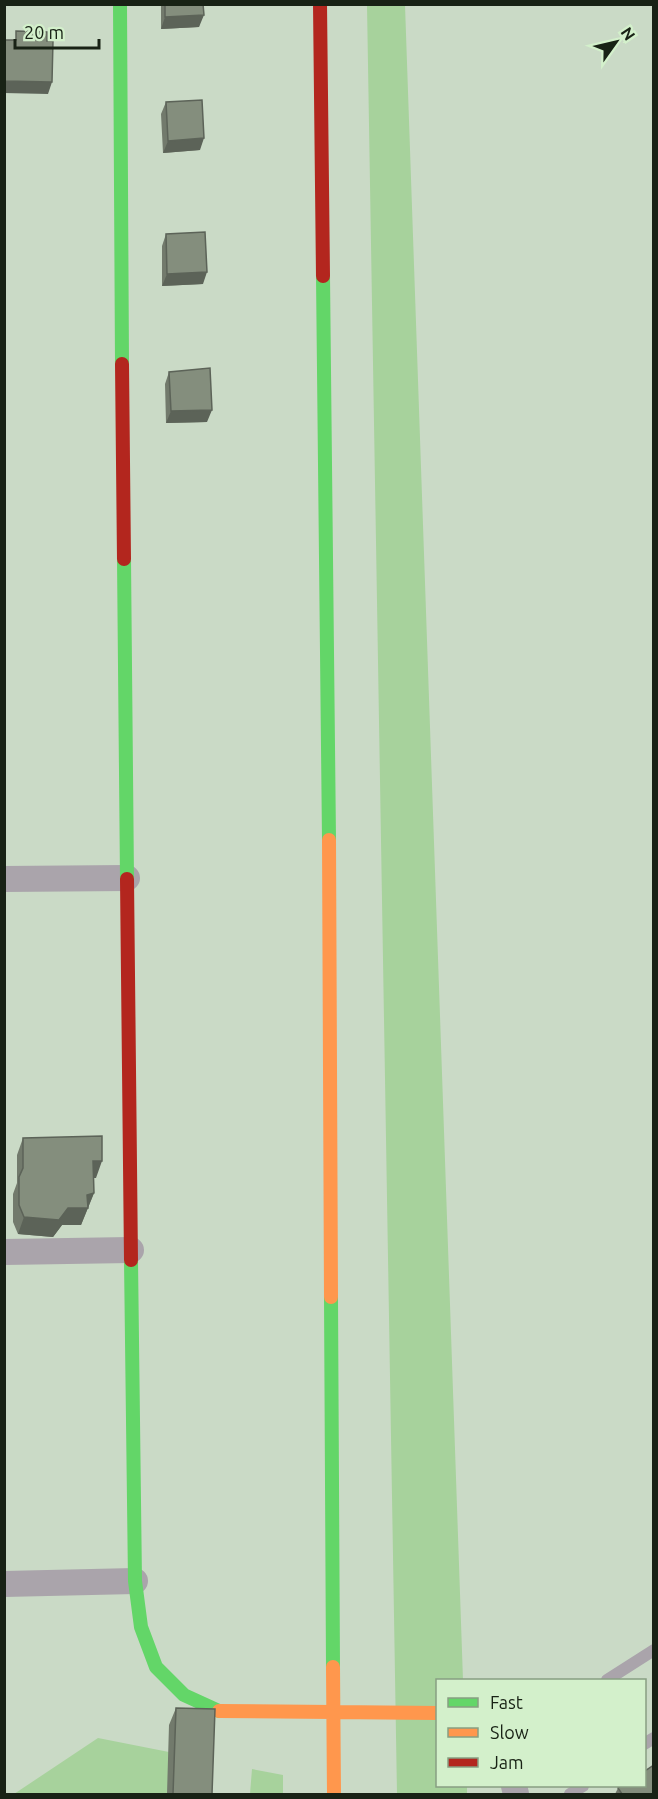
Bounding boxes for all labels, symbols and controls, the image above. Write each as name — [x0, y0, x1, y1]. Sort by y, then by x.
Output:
scale bar — [15, 12, 99, 50]
north arrow — [586, 12, 646, 72]
text: 20 m — [24, 22, 64, 42]
text: N — [618, 24, 639, 44]
legend — [436, 1679, 646, 1787]
text: Fast — [490, 1692, 523, 1712]
text: Slow — [490, 1722, 529, 1742]
text: Jam — [490, 1752, 524, 1772]

